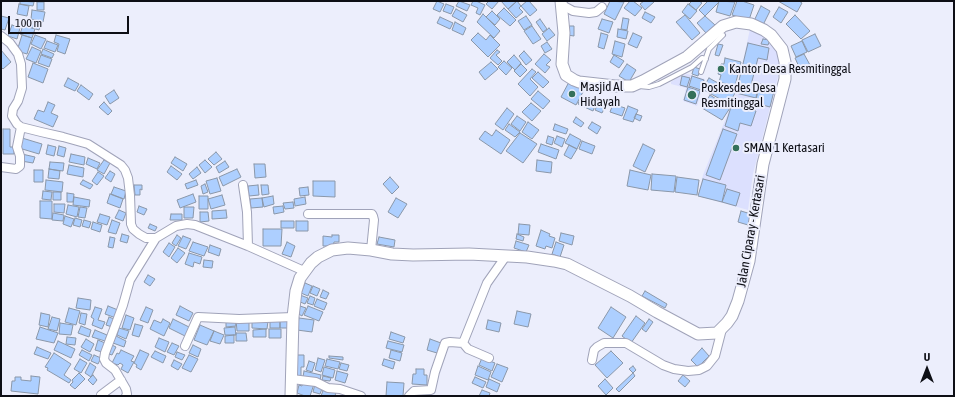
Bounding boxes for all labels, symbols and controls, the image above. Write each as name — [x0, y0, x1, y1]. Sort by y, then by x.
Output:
scale bar — [10, 8, 131, 34]
text: 100 m — [15, 16, 42, 30]
place label: Kantor Desa Resmitinggal — [729, 61, 851, 77]
marker: Kantor Desa Resmitinggal — [716, 64, 726, 74]
place label: Masjid Al Hidayah — [580, 79, 623, 110]
place label: Poskesdes Desa Resmitinggal — [701, 80, 776, 111]
marker: Masjid Al Hidayah — [567, 89, 577, 99]
marker: Poskesdes Desa Resmitinggal — [686, 89, 698, 101]
place label: SMAN 1 Kertasari — [744, 140, 825, 156]
marker: SMAN 1 Kertasari — [731, 143, 741, 153]
street label: Jalan Ciparay - Kertasari — [733, 174, 769, 288]
north arrow — [907, 349, 947, 389]
text: U — [924, 351, 930, 363]

